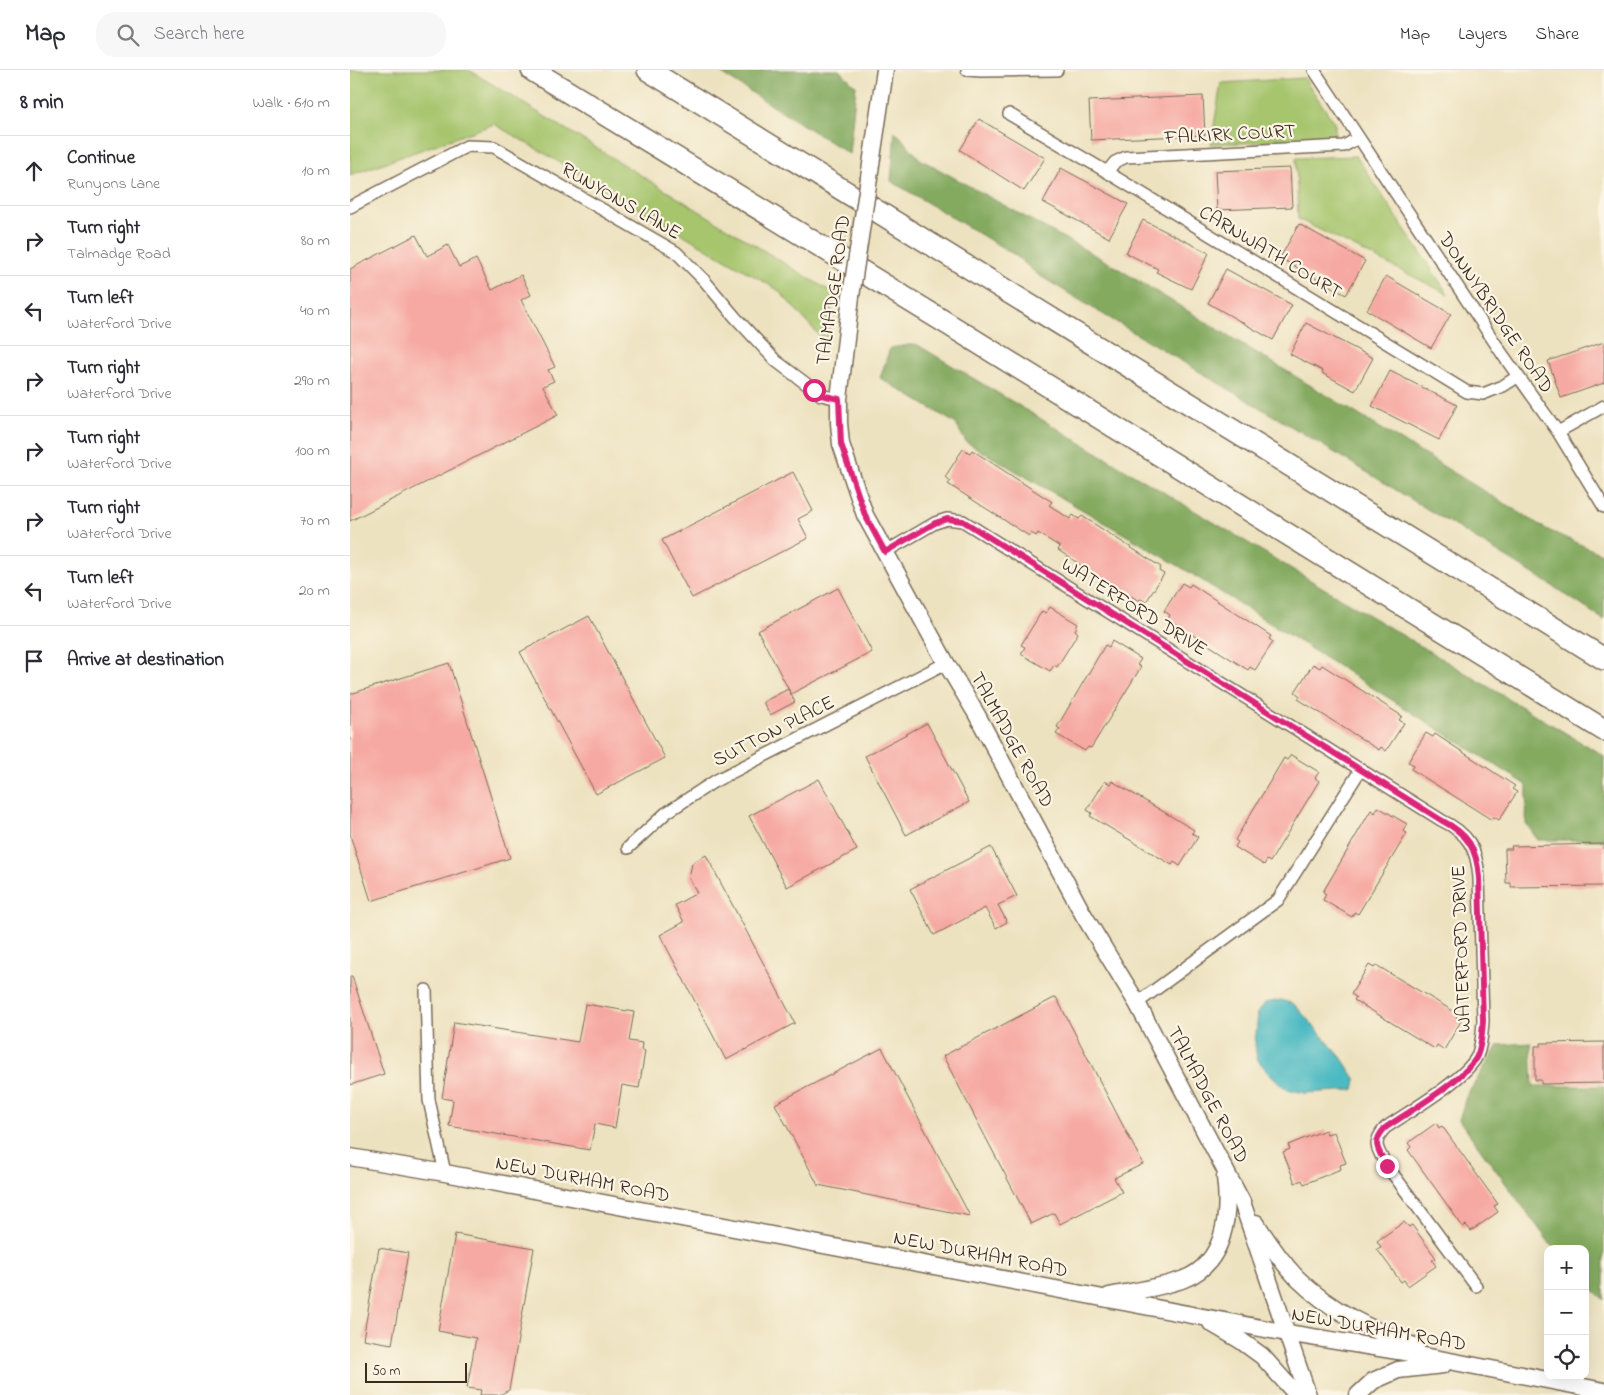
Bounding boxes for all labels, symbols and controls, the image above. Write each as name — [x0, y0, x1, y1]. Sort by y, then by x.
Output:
search box — [96, 12, 446, 57]
text: Map — [25, 17, 66, 52]
icon: search — [114, 21, 142, 49]
text: Search here — [154, 21, 245, 48]
text: Map — [1400, 22, 1430, 48]
text: Layers — [1458, 22, 1508, 48]
text: Share — [1536, 22, 1579, 48]
text: 8 min — [20, 88, 64, 118]
text: Walk · 610 m — [252, 91, 330, 115]
street label: FALKIRK COURT — [1163, 118, 1297, 153]
text: Continue — [67, 145, 135, 172]
street label: RUNYONS LANE — [555, 156, 686, 248]
icon: ahead — [20, 157, 48, 185]
text: 10 m — [302, 159, 330, 183]
text: Runyons Lane — [67, 172, 160, 196]
street label: CARNWATH COURT — [1193, 199, 1347, 307]
street label: TALMADGE ROAD — [810, 213, 859, 367]
text: Turn right — [67, 215, 140, 242]
street label: DONNYBRIDGE ROAD — [1430, 226, 1560, 400]
icon: right — [20, 227, 48, 255]
text: 80 m — [301, 229, 330, 253]
text: Talmadge Road — [67, 242, 171, 266]
text: Turn left — [67, 285, 134, 312]
icon: left — [20, 297, 48, 325]
text: 40 m — [300, 299, 330, 323]
text: Waterford Drive — [67, 312, 172, 336]
text: Turn right — [67, 355, 140, 382]
icon: right — [20, 367, 48, 395]
text: 290 m — [294, 369, 330, 393]
route start — [803, 379, 826, 402]
text: Waterford Drive — [67, 382, 172, 406]
text: Turn right — [67, 425, 140, 452]
icon: right — [20, 437, 48, 465]
text: 100 m — [295, 439, 330, 463]
text: Waterford Drive — [67, 452, 172, 476]
text: Turn right — [67, 495, 140, 522]
icon: right — [20, 507, 48, 535]
text: 70 m — [300, 509, 330, 533]
text: Waterford Drive — [67, 522, 172, 546]
street label: WATERFORD DRIVE — [1055, 552, 1212, 665]
text: Turn left — [67, 565, 134, 592]
icon: left — [20, 577, 48, 605]
text: 20 m — [299, 579, 330, 603]
text: Waterford Drive — [67, 592, 172, 616]
icon: arrive — [20, 647, 48, 675]
text: Arrive at destination — [67, 647, 224, 674]
street label: TALMADGE ROAD — [961, 667, 1060, 813]
street label: SUTTON PLACE — [708, 689, 840, 775]
street label: WATERFORD DRIVE — [1445, 865, 1480, 1033]
street label: TALMADGE ROAD — [1158, 1022, 1255, 1169]
street label: NEW DURHAM ROAD — [493, 1149, 672, 1212]
route end — [1376, 1155, 1399, 1178]
street label: NEW DURHAM ROAD — [891, 1224, 1070, 1287]
map controls — [1544, 1245, 1589, 1380]
button: + — [1544, 1245, 1589, 1290]
button: − — [1544, 1290, 1589, 1335]
street label: NEW DURHAM ROAD — [1289, 1301, 1468, 1360]
button: locate — [1544, 1335, 1589, 1380]
scale bar — [365, 1360, 468, 1383]
text: 50 m — [372, 1361, 400, 1382]

